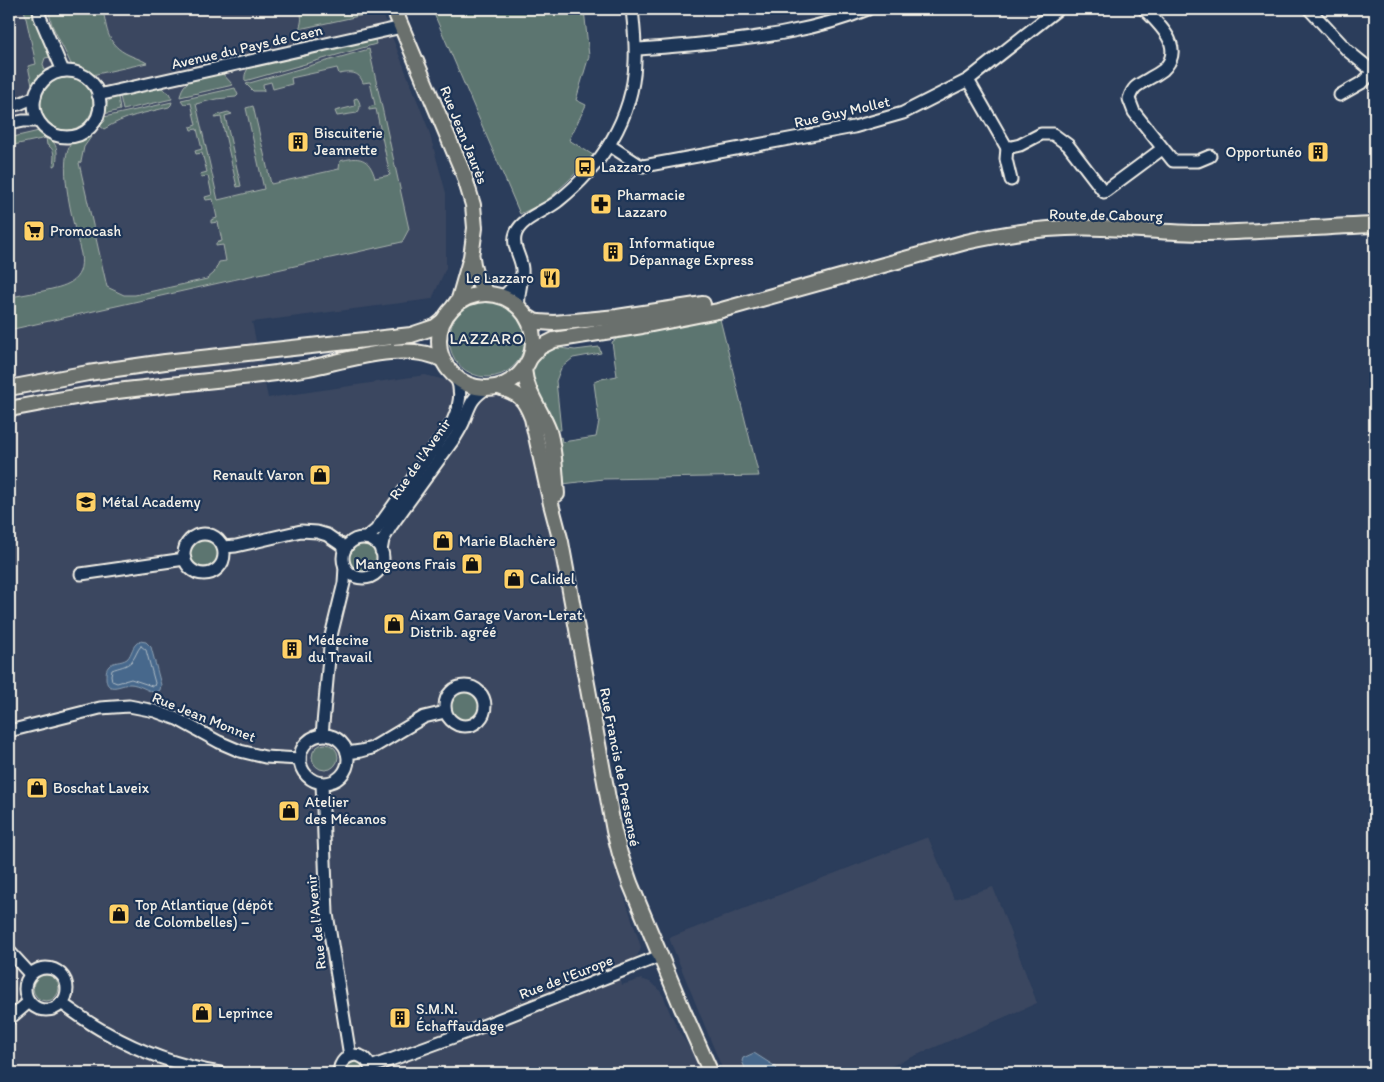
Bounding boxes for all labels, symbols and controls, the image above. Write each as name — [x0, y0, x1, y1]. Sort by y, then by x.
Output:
street label: Avenue du Pays de Caen — [169, 21, 325, 73]
street label: Rue Jean Jaurès — [436, 83, 492, 187]
street label: Rue Guy Mollet — [792, 92, 892, 132]
place label: Biscuiterie Jeannette — [314, 124, 383, 159]
building icon: Biscuiterie Jeannette — [286, 130, 310, 154]
building icon: Opportunéo — [1306, 140, 1330, 164]
place label: Opportunéo — [1226, 143, 1302, 161]
bus stop icon: Lazzaro — [573, 155, 597, 179]
place label: Lazzaro — [601, 158, 651, 176]
place label: Pharmacie Lazzaro — [617, 186, 685, 221]
pharmacy icon: Pharmacie Lazzaro — [589, 192, 613, 216]
street label: Route de Cabourg — [1049, 205, 1164, 225]
supermarket icon: Promocash — [22, 219, 46, 243]
place label: Promocash — [50, 222, 121, 240]
place label: Informatique Dépannage Express — [629, 234, 754, 269]
building icon: Informatique Dépannage Express — [601, 240, 625, 264]
restaurant icon: Le Lazzaro — [538, 266, 562, 290]
place label: Le Lazzaro — [466, 269, 534, 287]
district label: LAZZARO — [449, 329, 525, 348]
street label: Rue de l'Avenir — [385, 414, 455, 503]
shop icon: Renault Varon — [308, 463, 332, 487]
place label: Renault Varon — [213, 466, 304, 484]
school or university icon: Métal Academy — [74, 490, 98, 514]
place label: Métal Academy — [102, 493, 201, 511]
shop icon: Marie Blachère — [431, 529, 455, 553]
place label: Marie Blachère — [459, 532, 556, 550]
shop icon: Mangeons Frais — [460, 552, 484, 576]
place label: Mangeons Frais — [355, 555, 456, 573]
shop icon: Calidel — [502, 567, 526, 591]
place label: Calidel — [530, 570, 576, 588]
place label: Aixam Garage Varon-Lerat Distrib. agréé — [410, 606, 583, 641]
shop icon: Aixam Garage Varon-Lerat Distrib. agréé — [382, 612, 406, 636]
place label: Médecine du Travail — [308, 631, 373, 666]
building icon: Médecine du Travail — [280, 637, 304, 661]
street label: Rue Francis de Pressensé — [596, 686, 644, 848]
street label: Rue Jean Monnet — [149, 688, 259, 746]
shop icon: Boschat Laveix — [25, 776, 49, 800]
place label: Boschat Laveix — [53, 779, 150, 797]
place label: Atelier des Mécanos — [305, 793, 387, 828]
shop icon: Atelier des Mécanos — [277, 799, 301, 823]
street label: Rue de l'Avenir — [302, 873, 330, 970]
place label: Top Atlantique (dépôt de Colombelles) – — [135, 896, 274, 931]
shop icon: Top Atlantique (dépôt de Colombelles) – — [107, 902, 131, 926]
street label: Rue de l'Europe — [517, 951, 615, 1003]
place label: S.M.N. Échaffaudage — [416, 1000, 504, 1035]
shop icon: Leprince — [190, 1001, 214, 1025]
place label: Leprince — [218, 1004, 273, 1022]
building icon: S.M.N. Échaffaudage — [388, 1006, 412, 1030]

